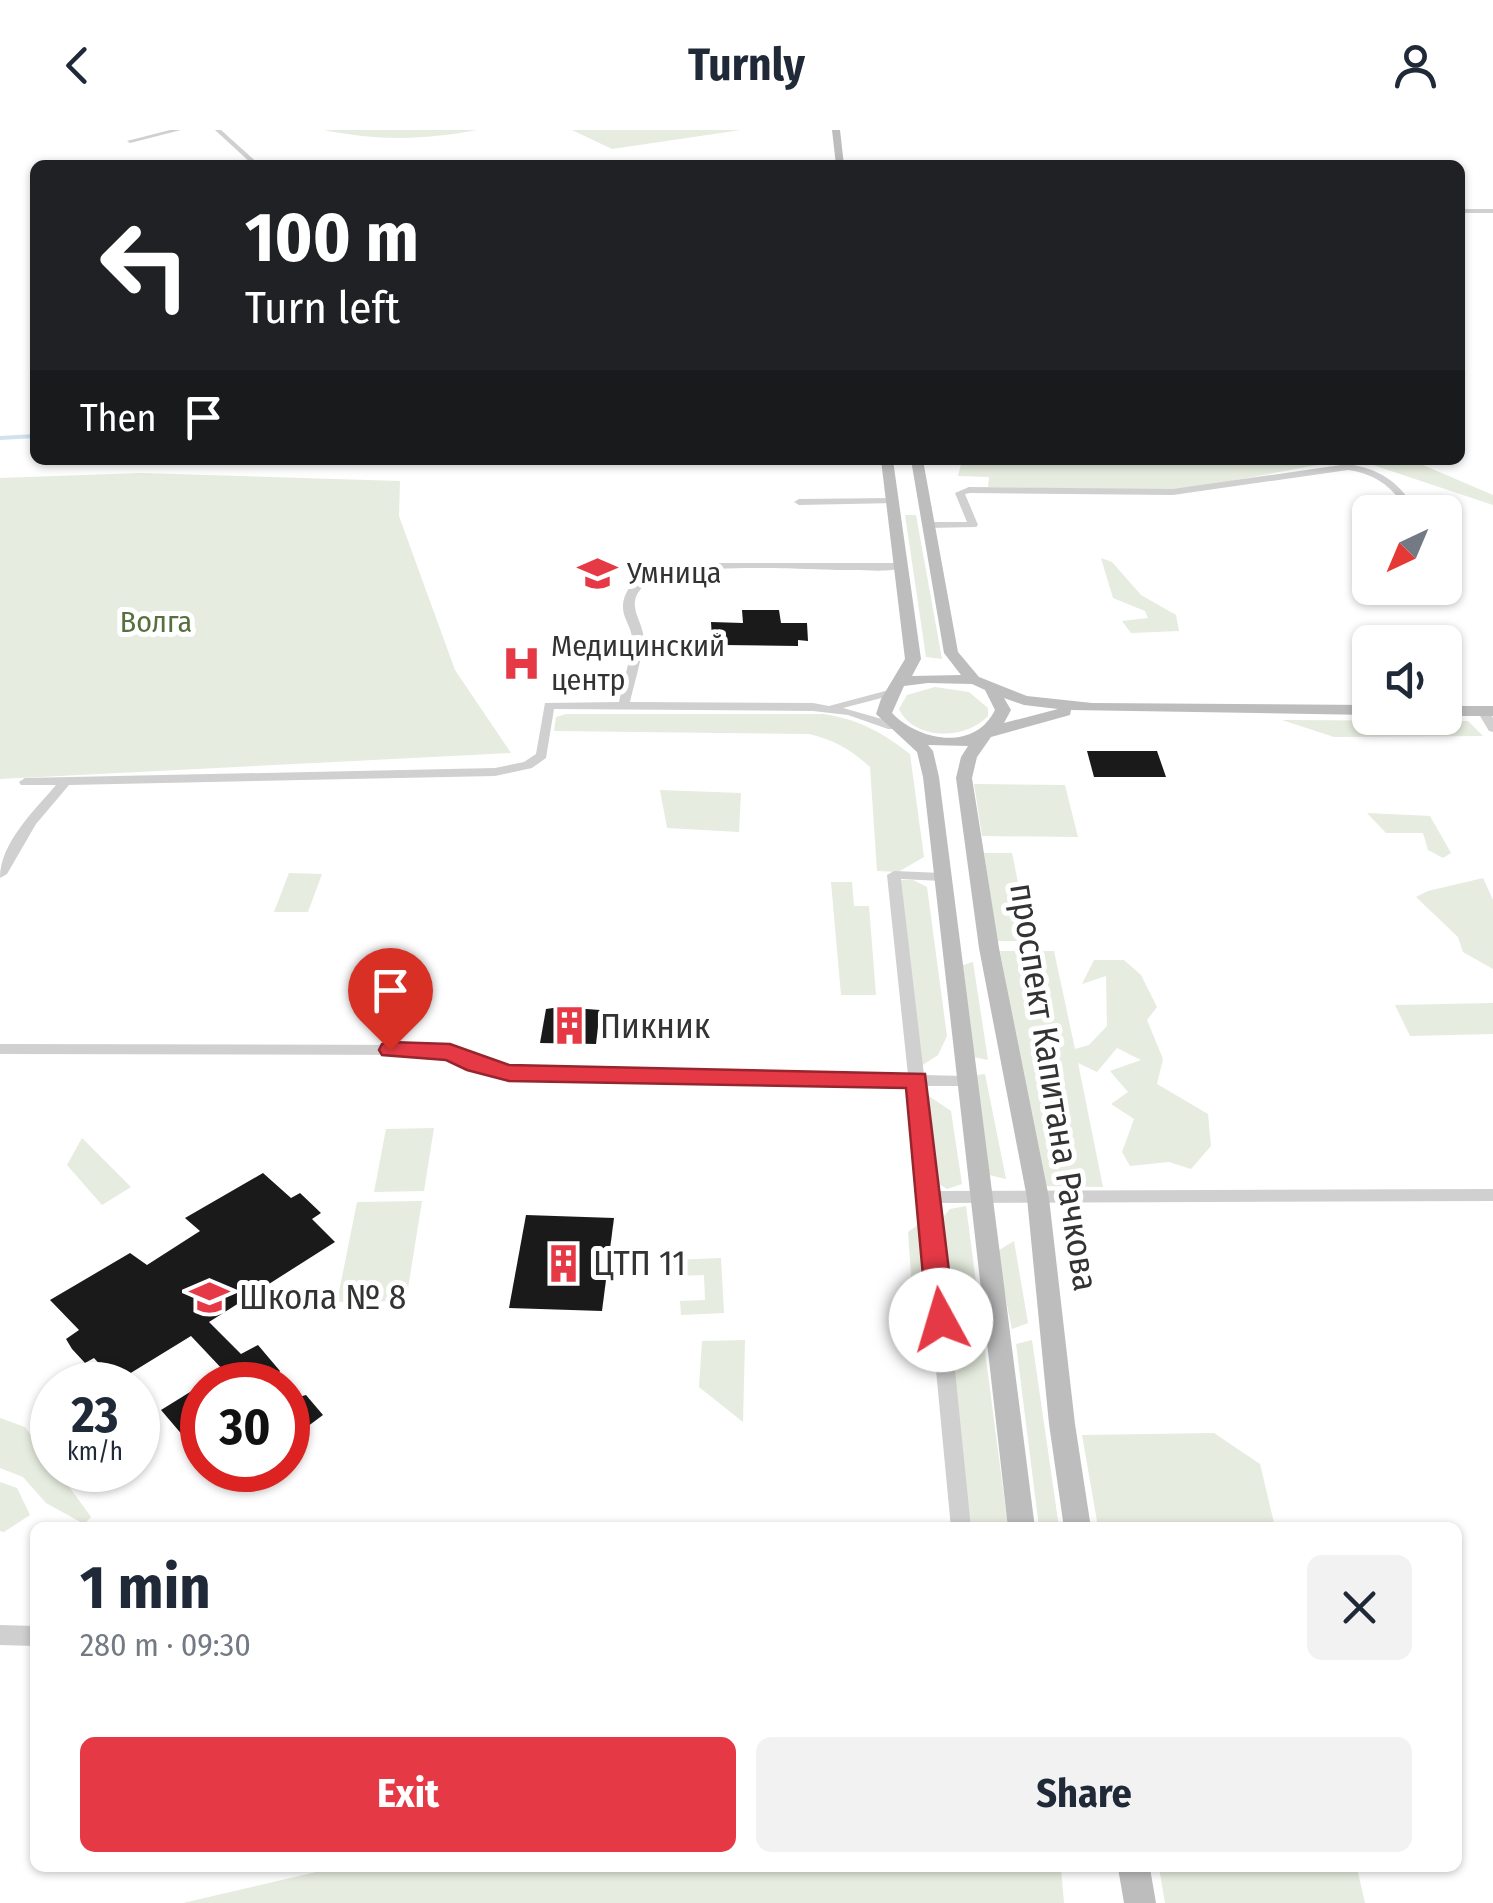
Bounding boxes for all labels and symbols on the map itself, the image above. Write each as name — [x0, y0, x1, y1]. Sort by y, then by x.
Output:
north arrow — [1352, 495, 1462, 605]
school or university icon: Умница — [576, 552, 618, 594]
place label: Умница — [626, 555, 722, 591]
park label: Волга — [120, 604, 192, 640]
place label: Медицинский центр — [551, 628, 725, 698]
hospital icon: Медицинский центр — [500, 642, 542, 684]
street label: проспект Капитана Рачкова — [1001, 880, 1107, 1294]
pin — [348, 948, 433, 1051]
building icon: Пикник — [549, 1005, 591, 1047]
place label: Пикник — [600, 1005, 711, 1047]
building icon: ЦТП 11 — [542, 1242, 584, 1284]
place label: ЦТП 11 — [593, 1242, 686, 1284]
position arrow — [889, 1268, 993, 1372]
school or university icon: Школа № 8 — [188, 1276, 230, 1318]
place label: Школа № 8 — [239, 1276, 406, 1318]
speed limit sign: 30 — [180, 1362, 310, 1492]

